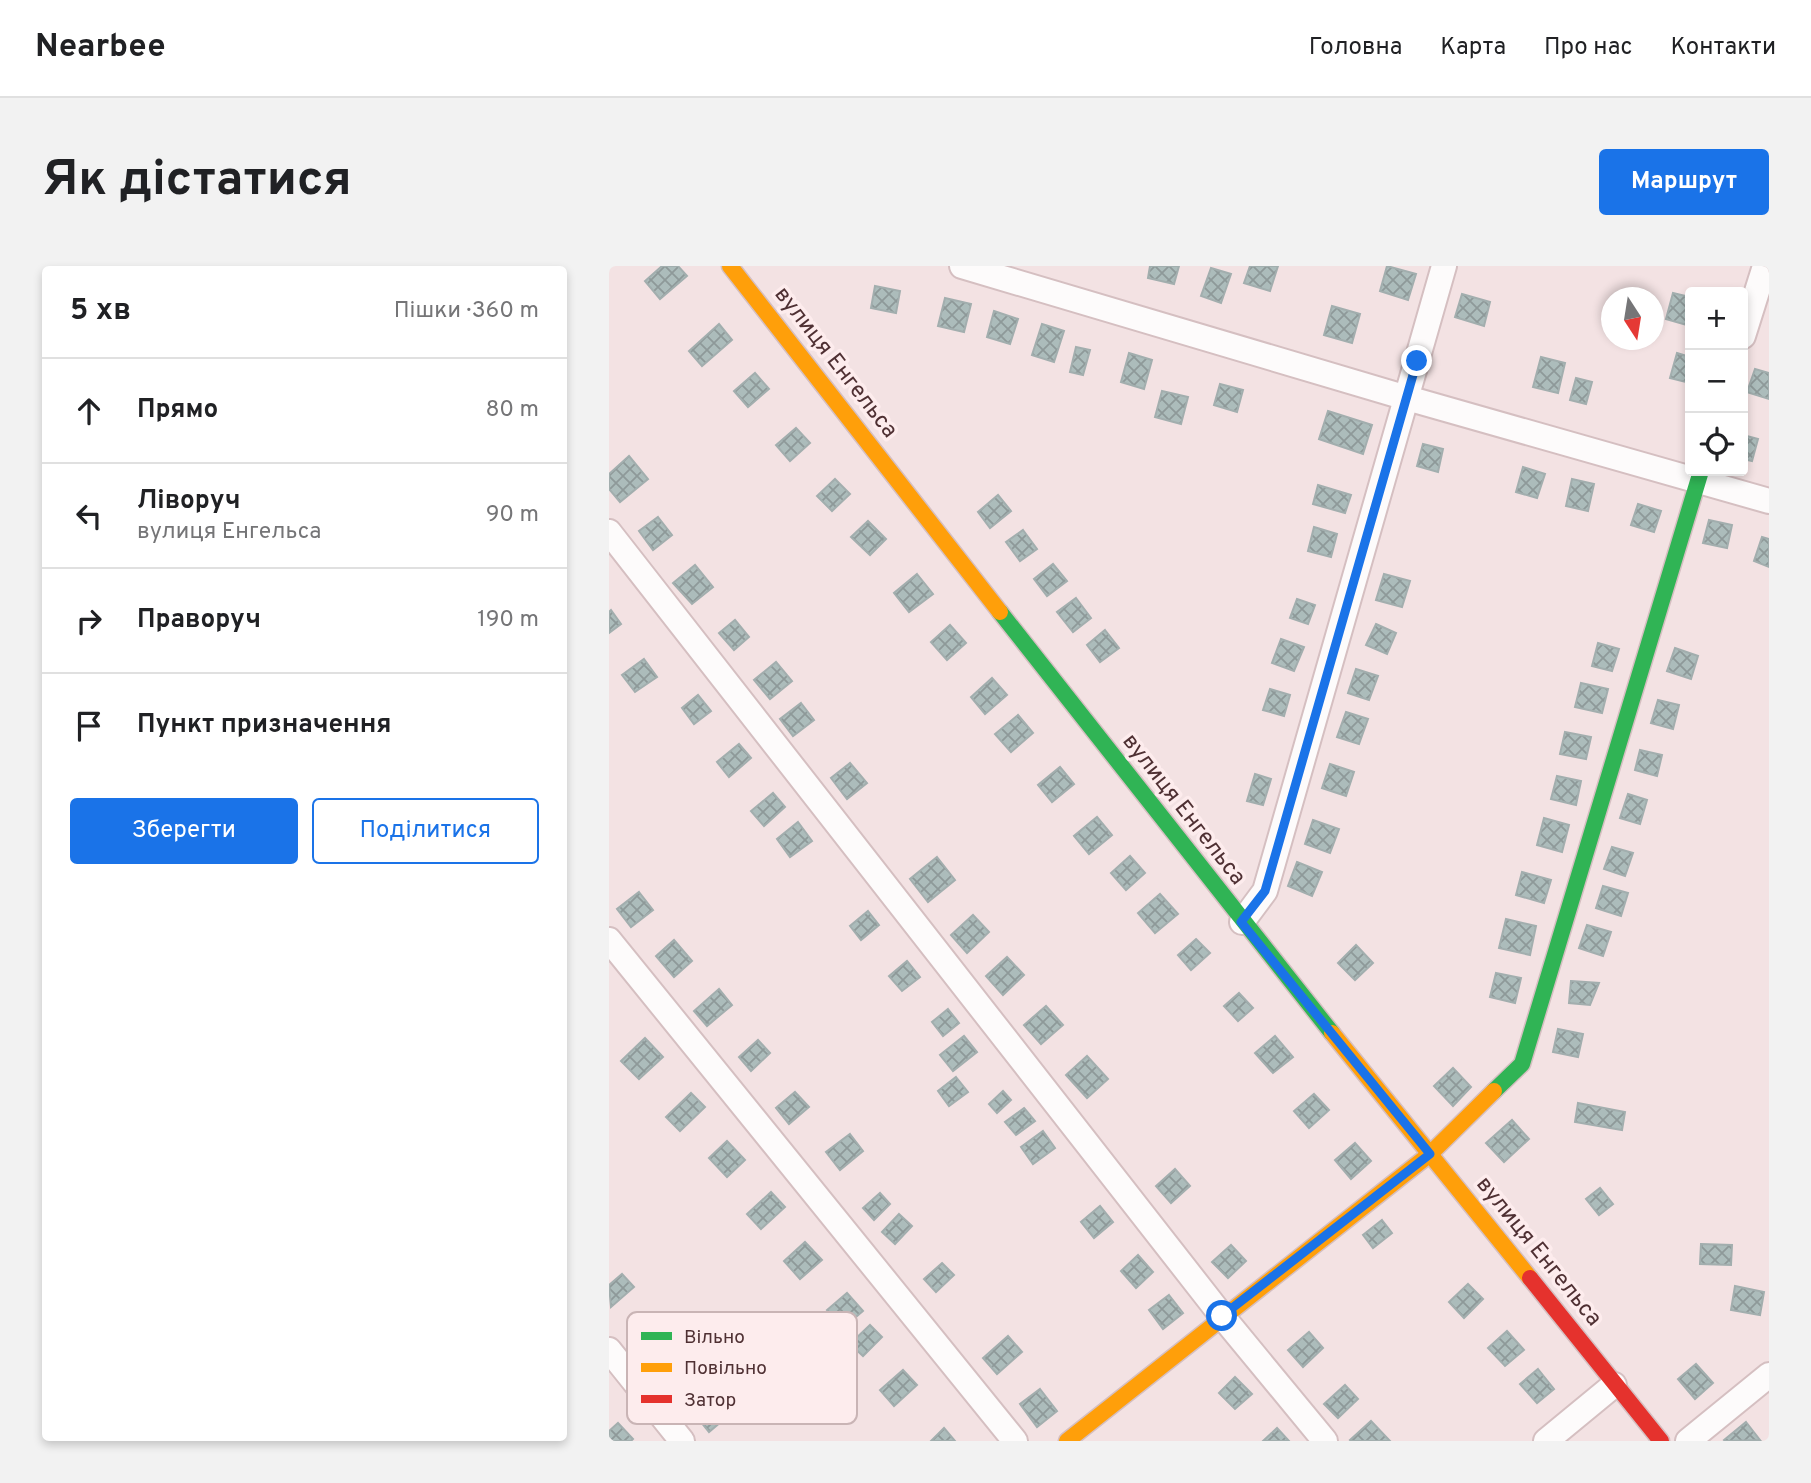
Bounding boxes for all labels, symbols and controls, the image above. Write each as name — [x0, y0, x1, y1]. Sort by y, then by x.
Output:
text: Nearbee — [35, 27, 166, 69]
text: Головна — [1309, 33, 1402, 63]
text: Карта — [1440, 33, 1506, 63]
text: Про нас — [1544, 33, 1632, 63]
text: Контакти — [1670, 33, 1776, 63]
button: Маршрут — [1599, 149, 1769, 215]
text: Як дістатися — [42, 151, 352, 213]
street label: вулиця Енгельса — [767, 281, 903, 445]
north arrow — [1601, 287, 1664, 350]
map controls — [1685, 287, 1748, 476]
button: + — [1685, 287, 1748, 350]
text: 5 хв — [70, 293, 131, 330]
text: Пішки · 360 m — [394, 297, 539, 326]
route end — [1401, 345, 1432, 376]
button: − — [1685, 350, 1748, 413]
icon: ahead — [70, 392, 108, 430]
text: Прямо — [137, 394, 218, 427]
text: 80 m — [486, 396, 539, 425]
button: locate — [1685, 413, 1748, 476]
text: Ліворуч — [137, 485, 240, 518]
icon: left — [70, 497, 108, 535]
text: 90 m — [486, 501, 539, 530]
text: вулиця Енгельса — [137, 518, 321, 547]
icon: right — [70, 602, 108, 640]
text: Праворуч — [137, 604, 261, 637]
text: 190 m — [477, 606, 539, 635]
icon: arrive — [70, 707, 108, 745]
text: Пункт призначення — [137, 709, 391, 742]
street label: вулиця Енгельса — [1115, 728, 1251, 892]
button: Зберегти — [70, 798, 298, 864]
button: Поділитися — [312, 798, 539, 864]
street label: вулиця Енгельса — [1469, 1171, 1607, 1333]
route start — [1206, 1300, 1237, 1331]
legend — [627, 1312, 857, 1424]
text: Вільно — [684, 1326, 745, 1350]
text: Повільно — [684, 1357, 767, 1381]
text: Затор — [684, 1389, 736, 1413]

